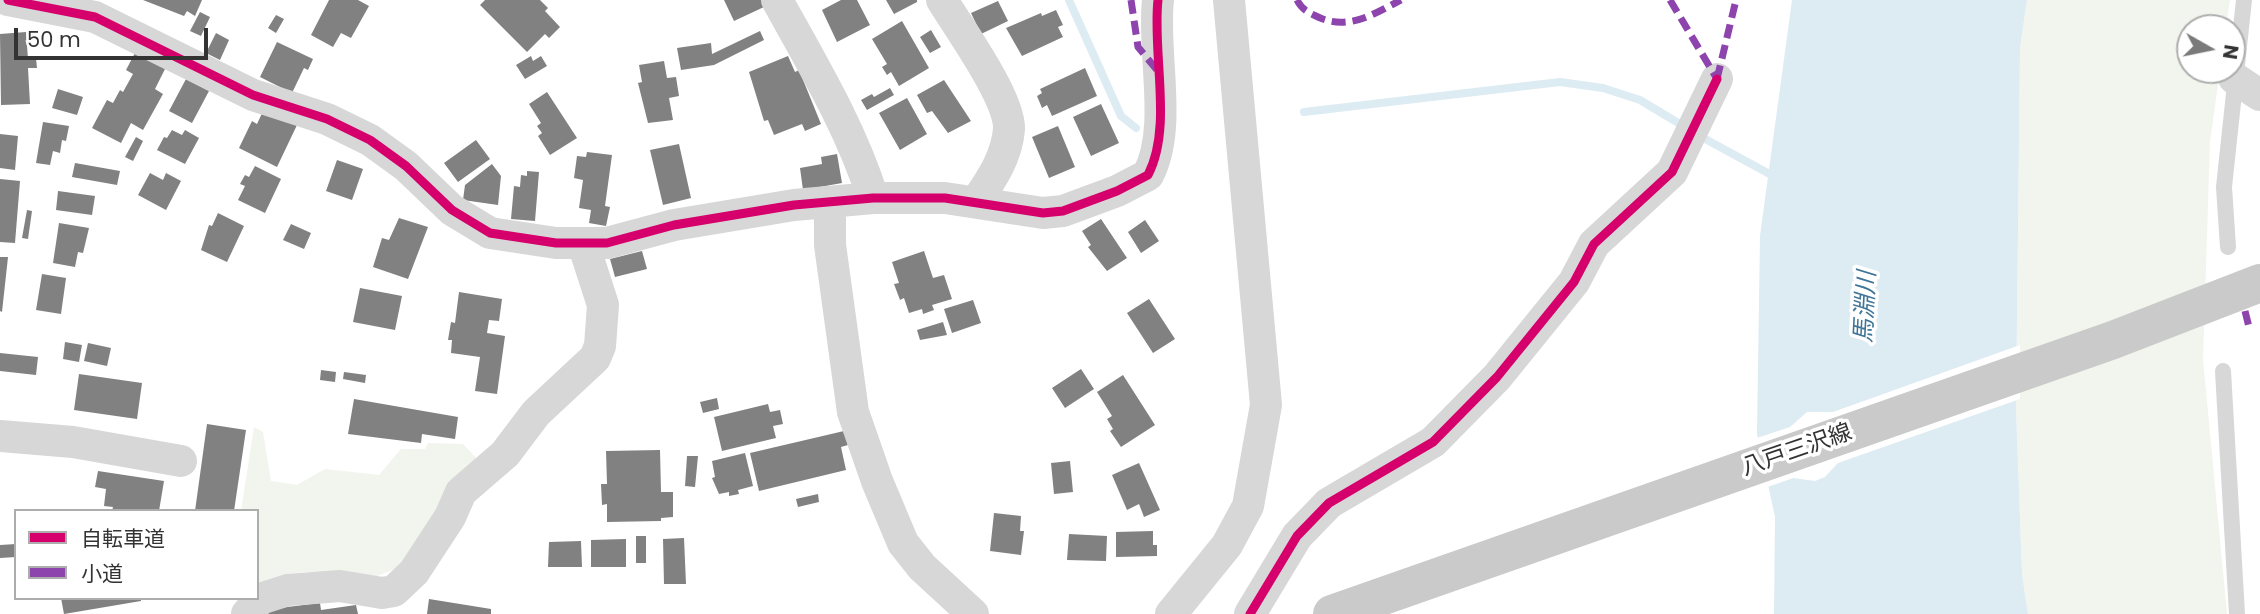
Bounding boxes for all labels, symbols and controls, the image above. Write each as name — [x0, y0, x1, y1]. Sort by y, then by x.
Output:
scale bar — [18, 14, 212, 58]
north arrow — [2176, 14, 2246, 84]
text: 50 m — [27, 25, 81, 54]
text: N — [2216, 43, 2245, 61]
water label: 馬淵川 — [1851, 270, 1883, 344]
street label: 八戸三沢線 — [1738, 419, 1856, 483]
legend — [14, 509, 259, 600]
text: 自転車道 — [81, 524, 165, 553]
text: 小道 — [81, 559, 123, 588]

